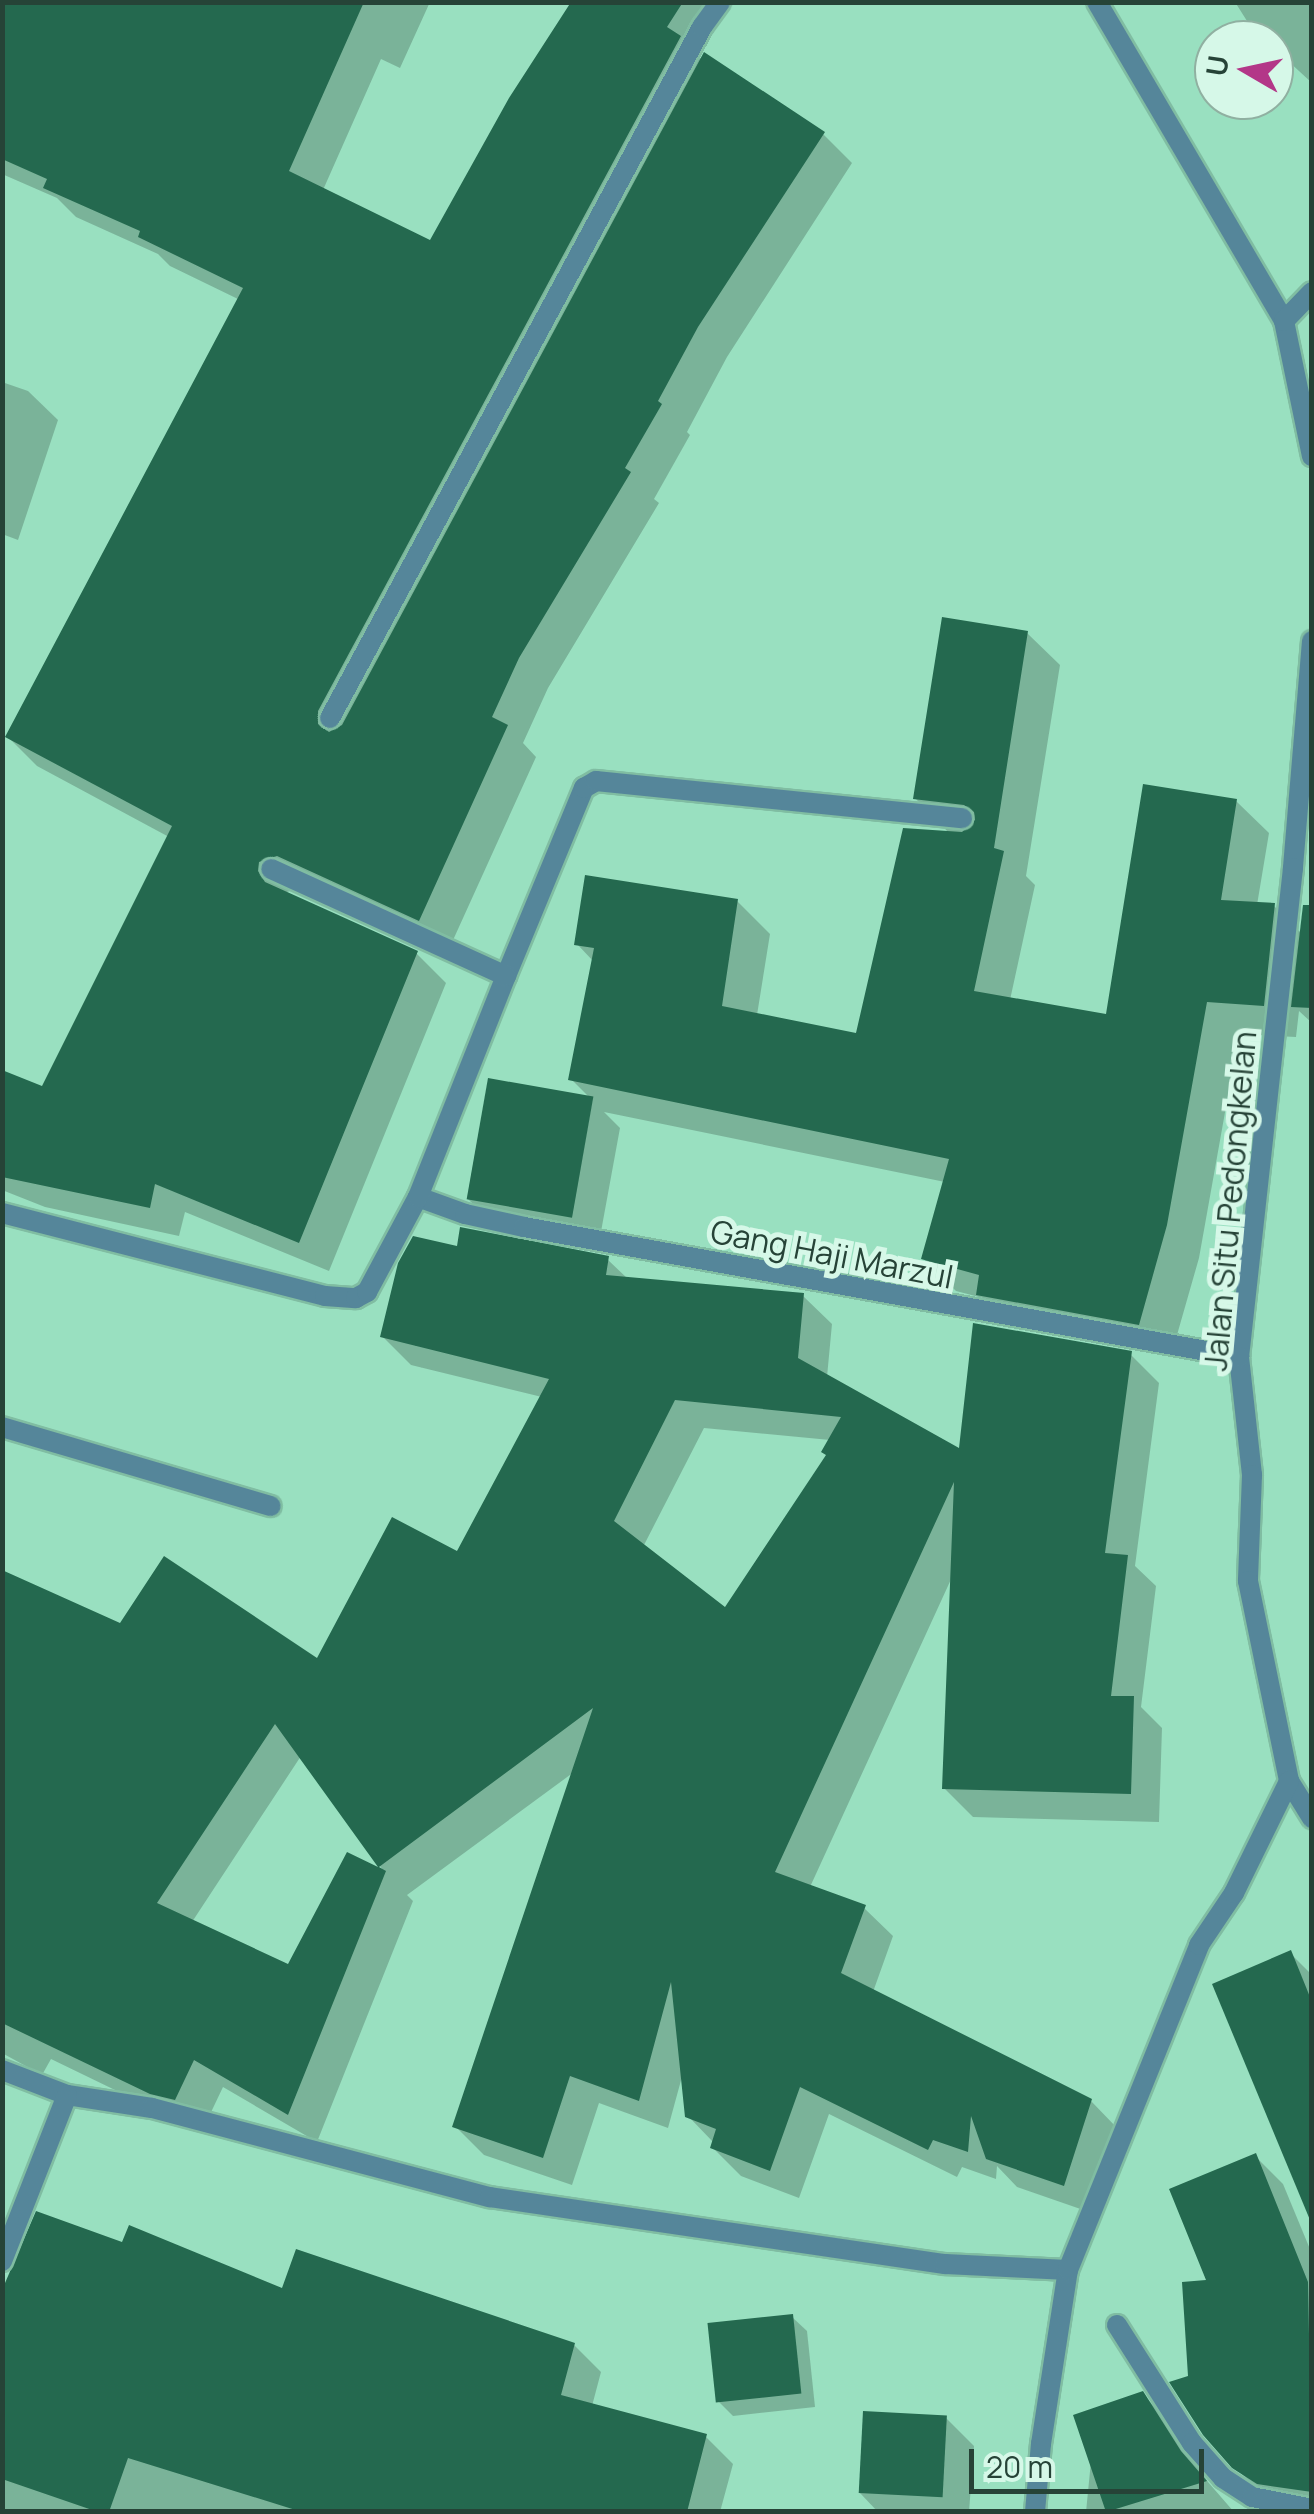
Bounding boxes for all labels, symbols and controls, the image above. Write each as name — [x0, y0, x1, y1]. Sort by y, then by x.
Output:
north arrow — [1194, 20, 1294, 120]
text: U — [1196, 53, 1237, 79]
street label: Jalan Situ Pedongkelan — [1196, 1029, 1264, 1373]
street label: Gang Haji Marzul — [708, 1212, 956, 1296]
scale bar — [974, 2429, 1209, 2491]
text: 20 m — [986, 2446, 1053, 2487]

